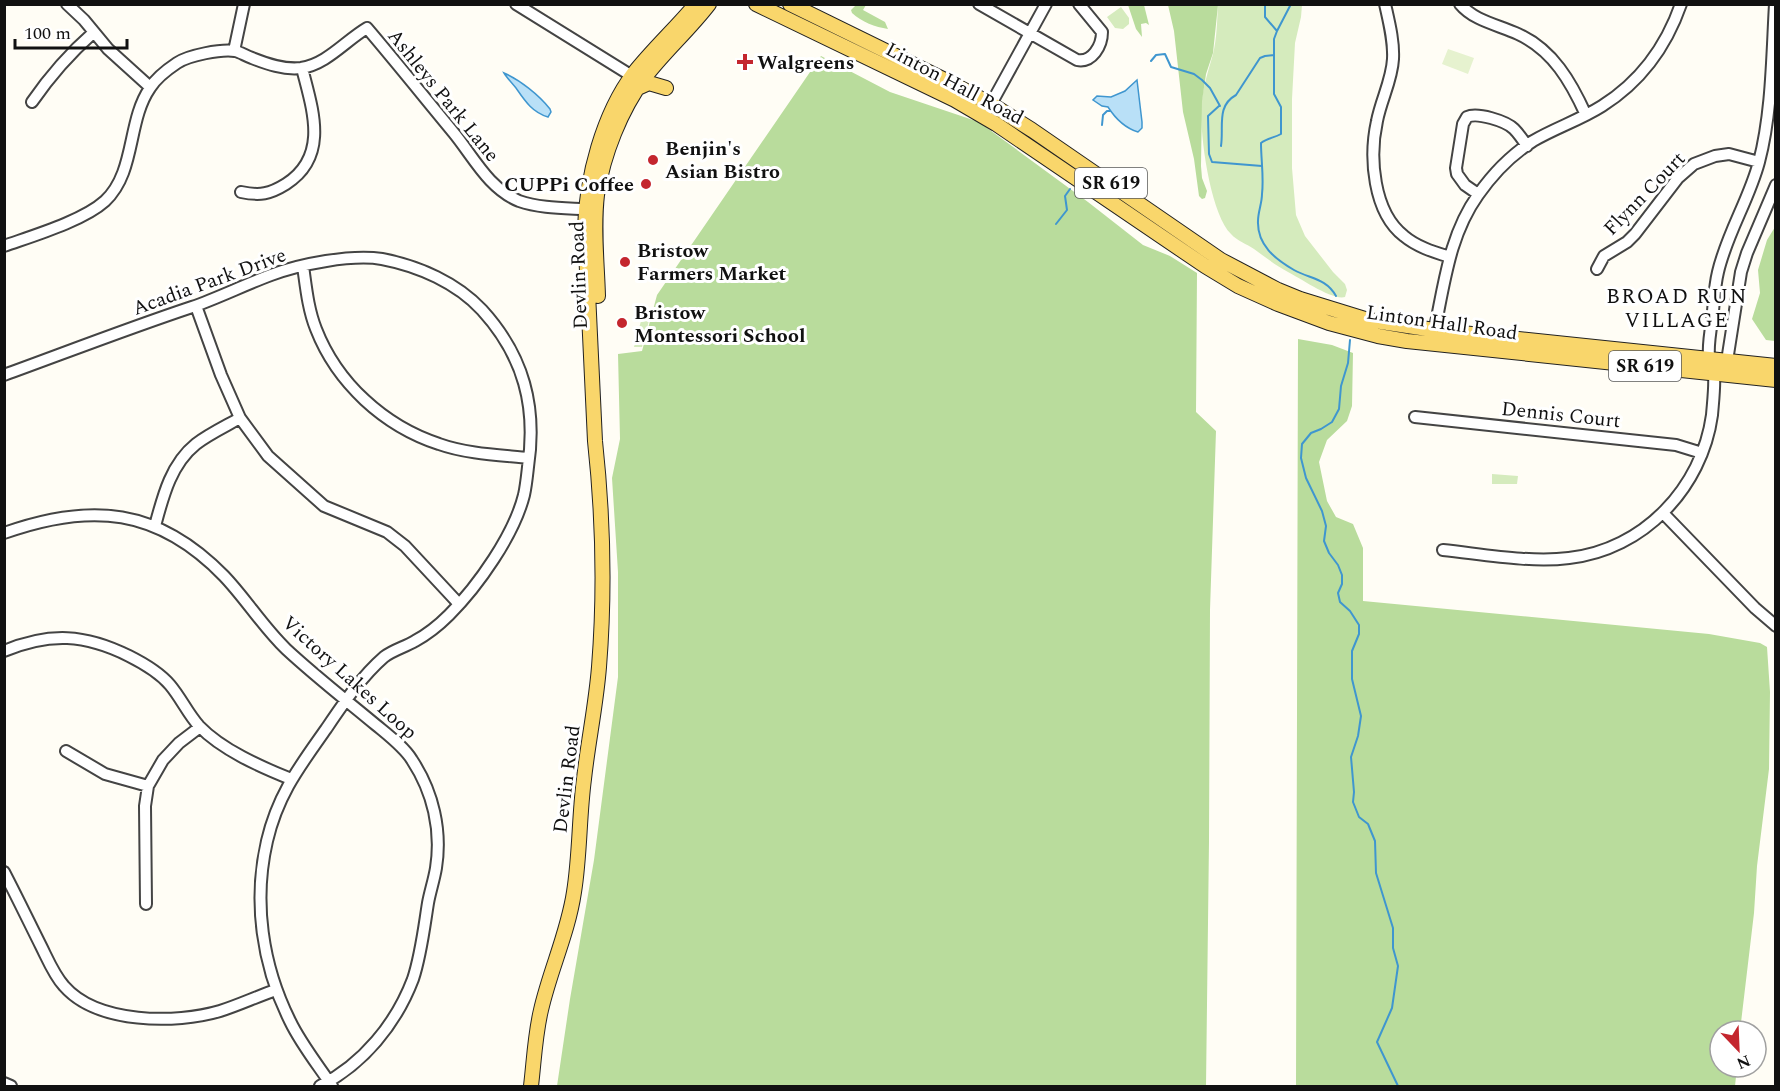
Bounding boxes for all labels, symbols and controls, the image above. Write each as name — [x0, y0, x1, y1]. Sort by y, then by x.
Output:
scale bar — [15, 12, 128, 50]
text: 100 m — [24, 20, 71, 47]
street label: Ashleys Park Lane — [380, 23, 506, 169]
street label: Linton Hall Road — [880, 35, 1029, 133]
place label: Walgreens — [757, 48, 854, 78]
marker: Walgreens — [738, 55, 752, 69]
place label: Benjin's Asian Bistro — [665, 134, 780, 187]
street label: Flynn Court — [1597, 145, 1693, 243]
marker: Benjin's Asian Bistro — [646, 153, 660, 167]
road number: SR 619 — [1075, 168, 1147, 198]
place label: CUPPi Coffee — [504, 170, 634, 200]
marker: CUPPi Coffee — [639, 177, 653, 191]
street label: Devlin Road — [562, 220, 596, 330]
place label: Bristow Farmers Market — [637, 236, 787, 289]
street label: Acadia Park Drive — [128, 240, 290, 324]
marker: Bristow Farmers Market — [618, 255, 632, 269]
district label: BROAD RUN VILLAGE — [1606, 281, 1748, 337]
place label: Bristow Montessori School — [634, 298, 805, 351]
street label: Linton Hall Road — [1364, 298, 1520, 348]
marker: Bristow Montessori School — [615, 316, 629, 330]
road number: SR 619 — [1609, 351, 1681, 381]
street label: Dennis Court — [1500, 394, 1622, 436]
street label: Victory Lakes Loop — [275, 609, 424, 747]
street label: Devlin Road — [545, 723, 589, 835]
north arrow — [1708, 1019, 1768, 1079]
text: N — [1733, 1048, 1754, 1075]

